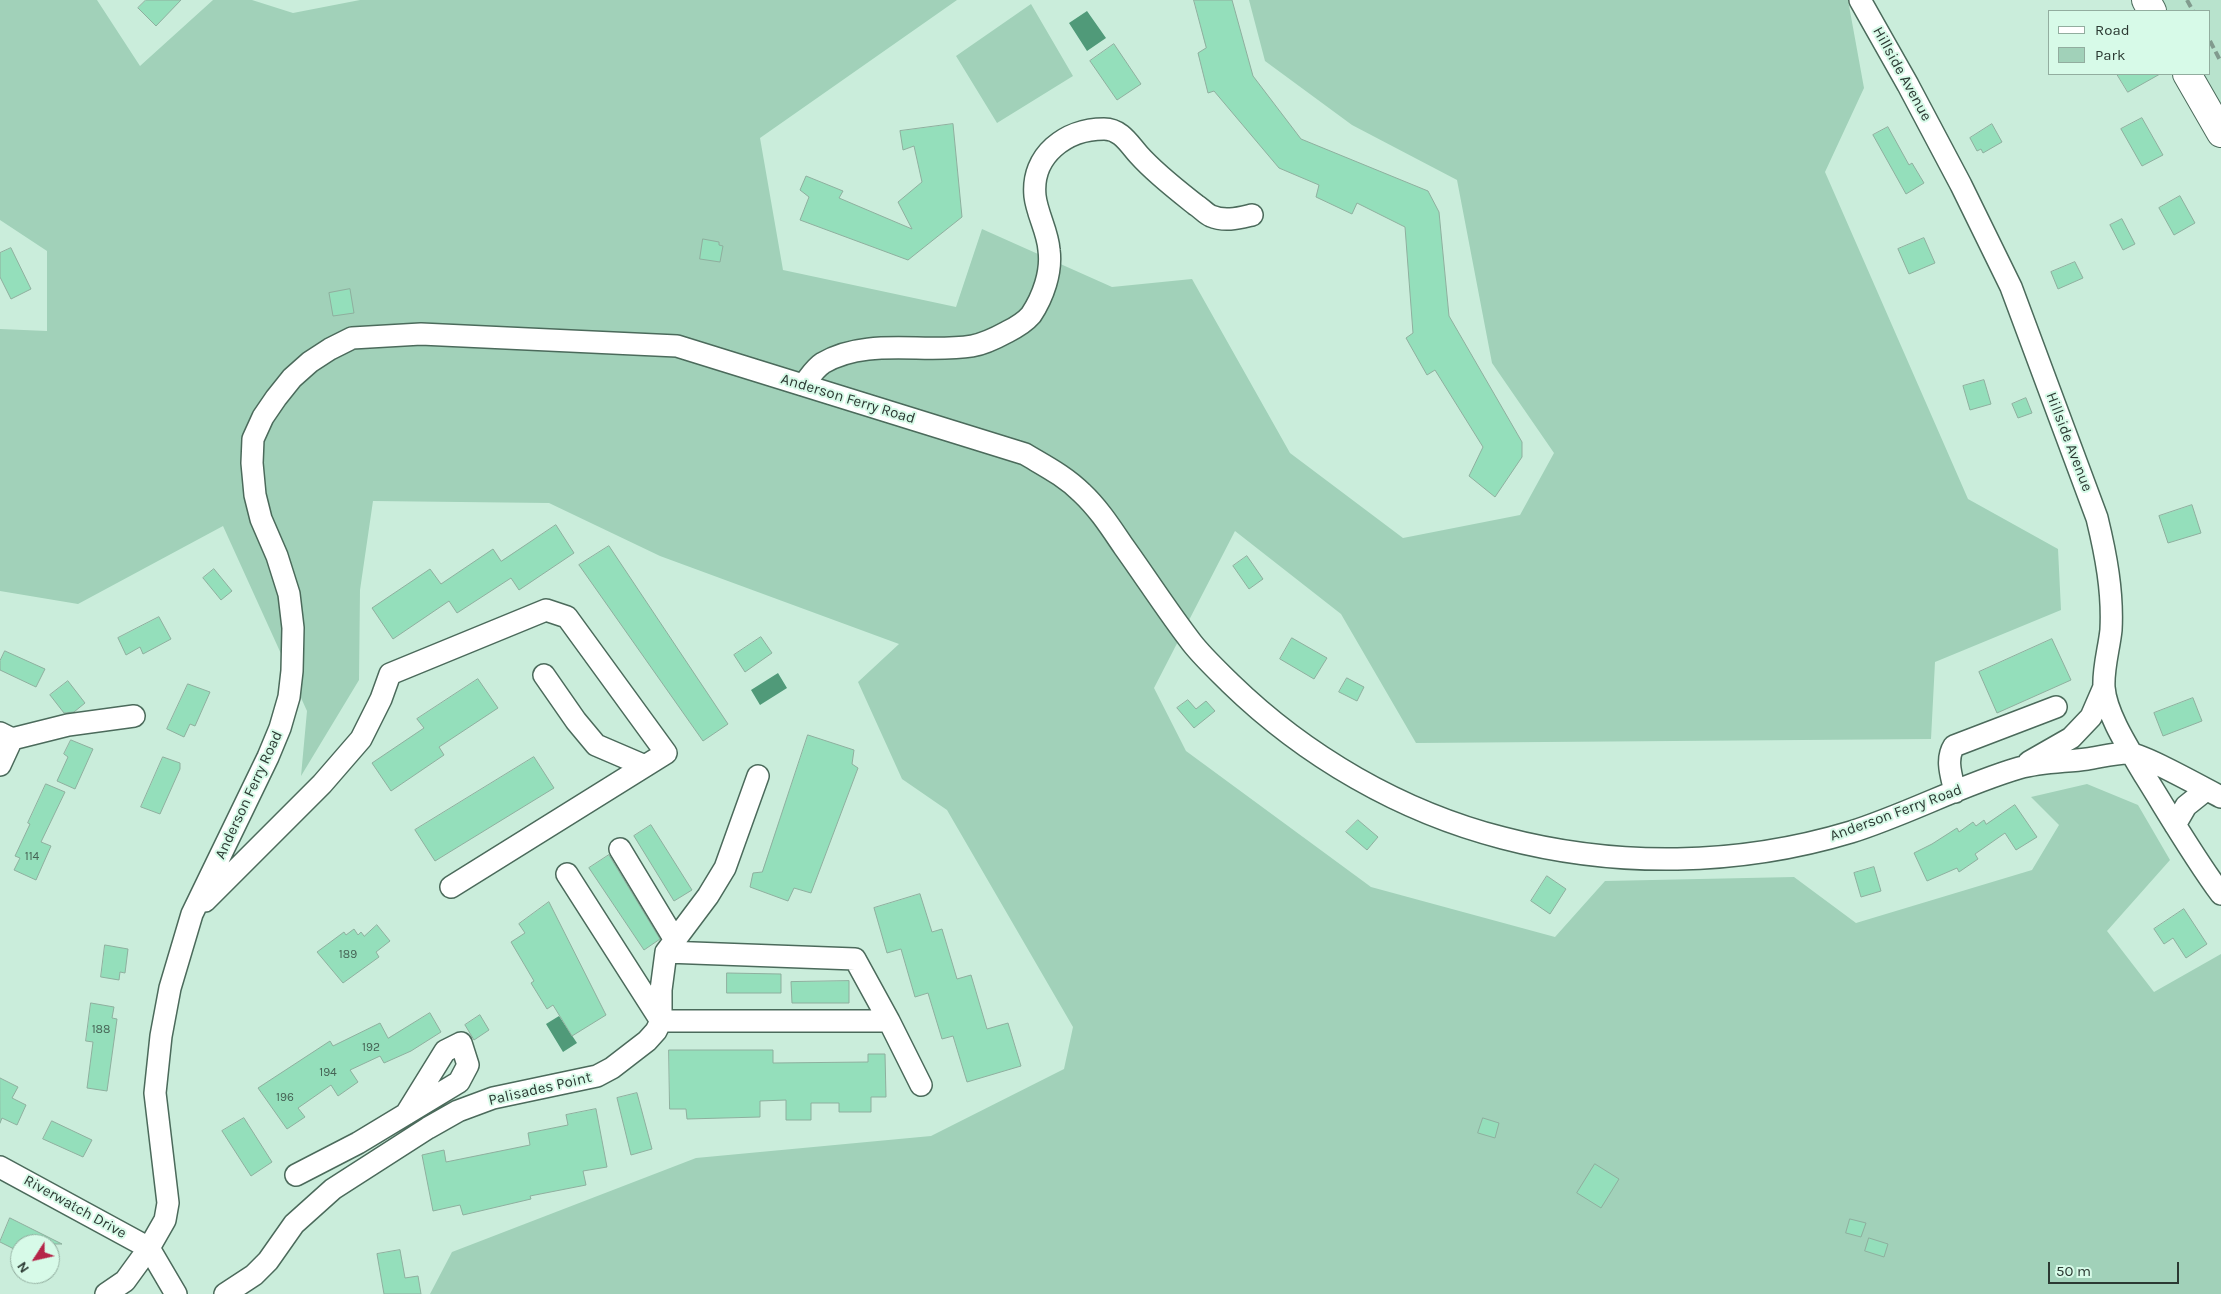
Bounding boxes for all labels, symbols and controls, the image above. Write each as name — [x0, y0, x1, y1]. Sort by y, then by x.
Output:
legend — [2048, 10, 2211, 75]
text: Road — [2095, 21, 2130, 39]
street label: Hillside Avenue — [1869, 24, 1935, 124]
text: Park — [2095, 46, 2125, 64]
street label: Anderson Ferry Road — [779, 370, 917, 428]
street label: Hillside Avenue — [2042, 390, 2096, 494]
street label: Anderson Ferry Road — [211, 728, 287, 862]
street label: Anderson Ferry Road — [1827, 781, 1965, 845]
house number: 114 — [25, 850, 39, 864]
house number: 189 — [339, 948, 357, 962]
house number: 188 — [92, 1023, 110, 1037]
house number: 192 — [362, 1041, 380, 1055]
house number: 194 — [319, 1066, 337, 1080]
street label: Palisades Point — [487, 1068, 593, 1110]
house number: 196 — [276, 1091, 294, 1105]
street label: Riverwatch Drive — [21, 1171, 129, 1243]
north arrow — [10, 1234, 60, 1284]
scale bar — [2051, 1252, 2182, 1284]
text: N — [13, 1258, 33, 1276]
text: 50 m — [2056, 1262, 2091, 1280]

